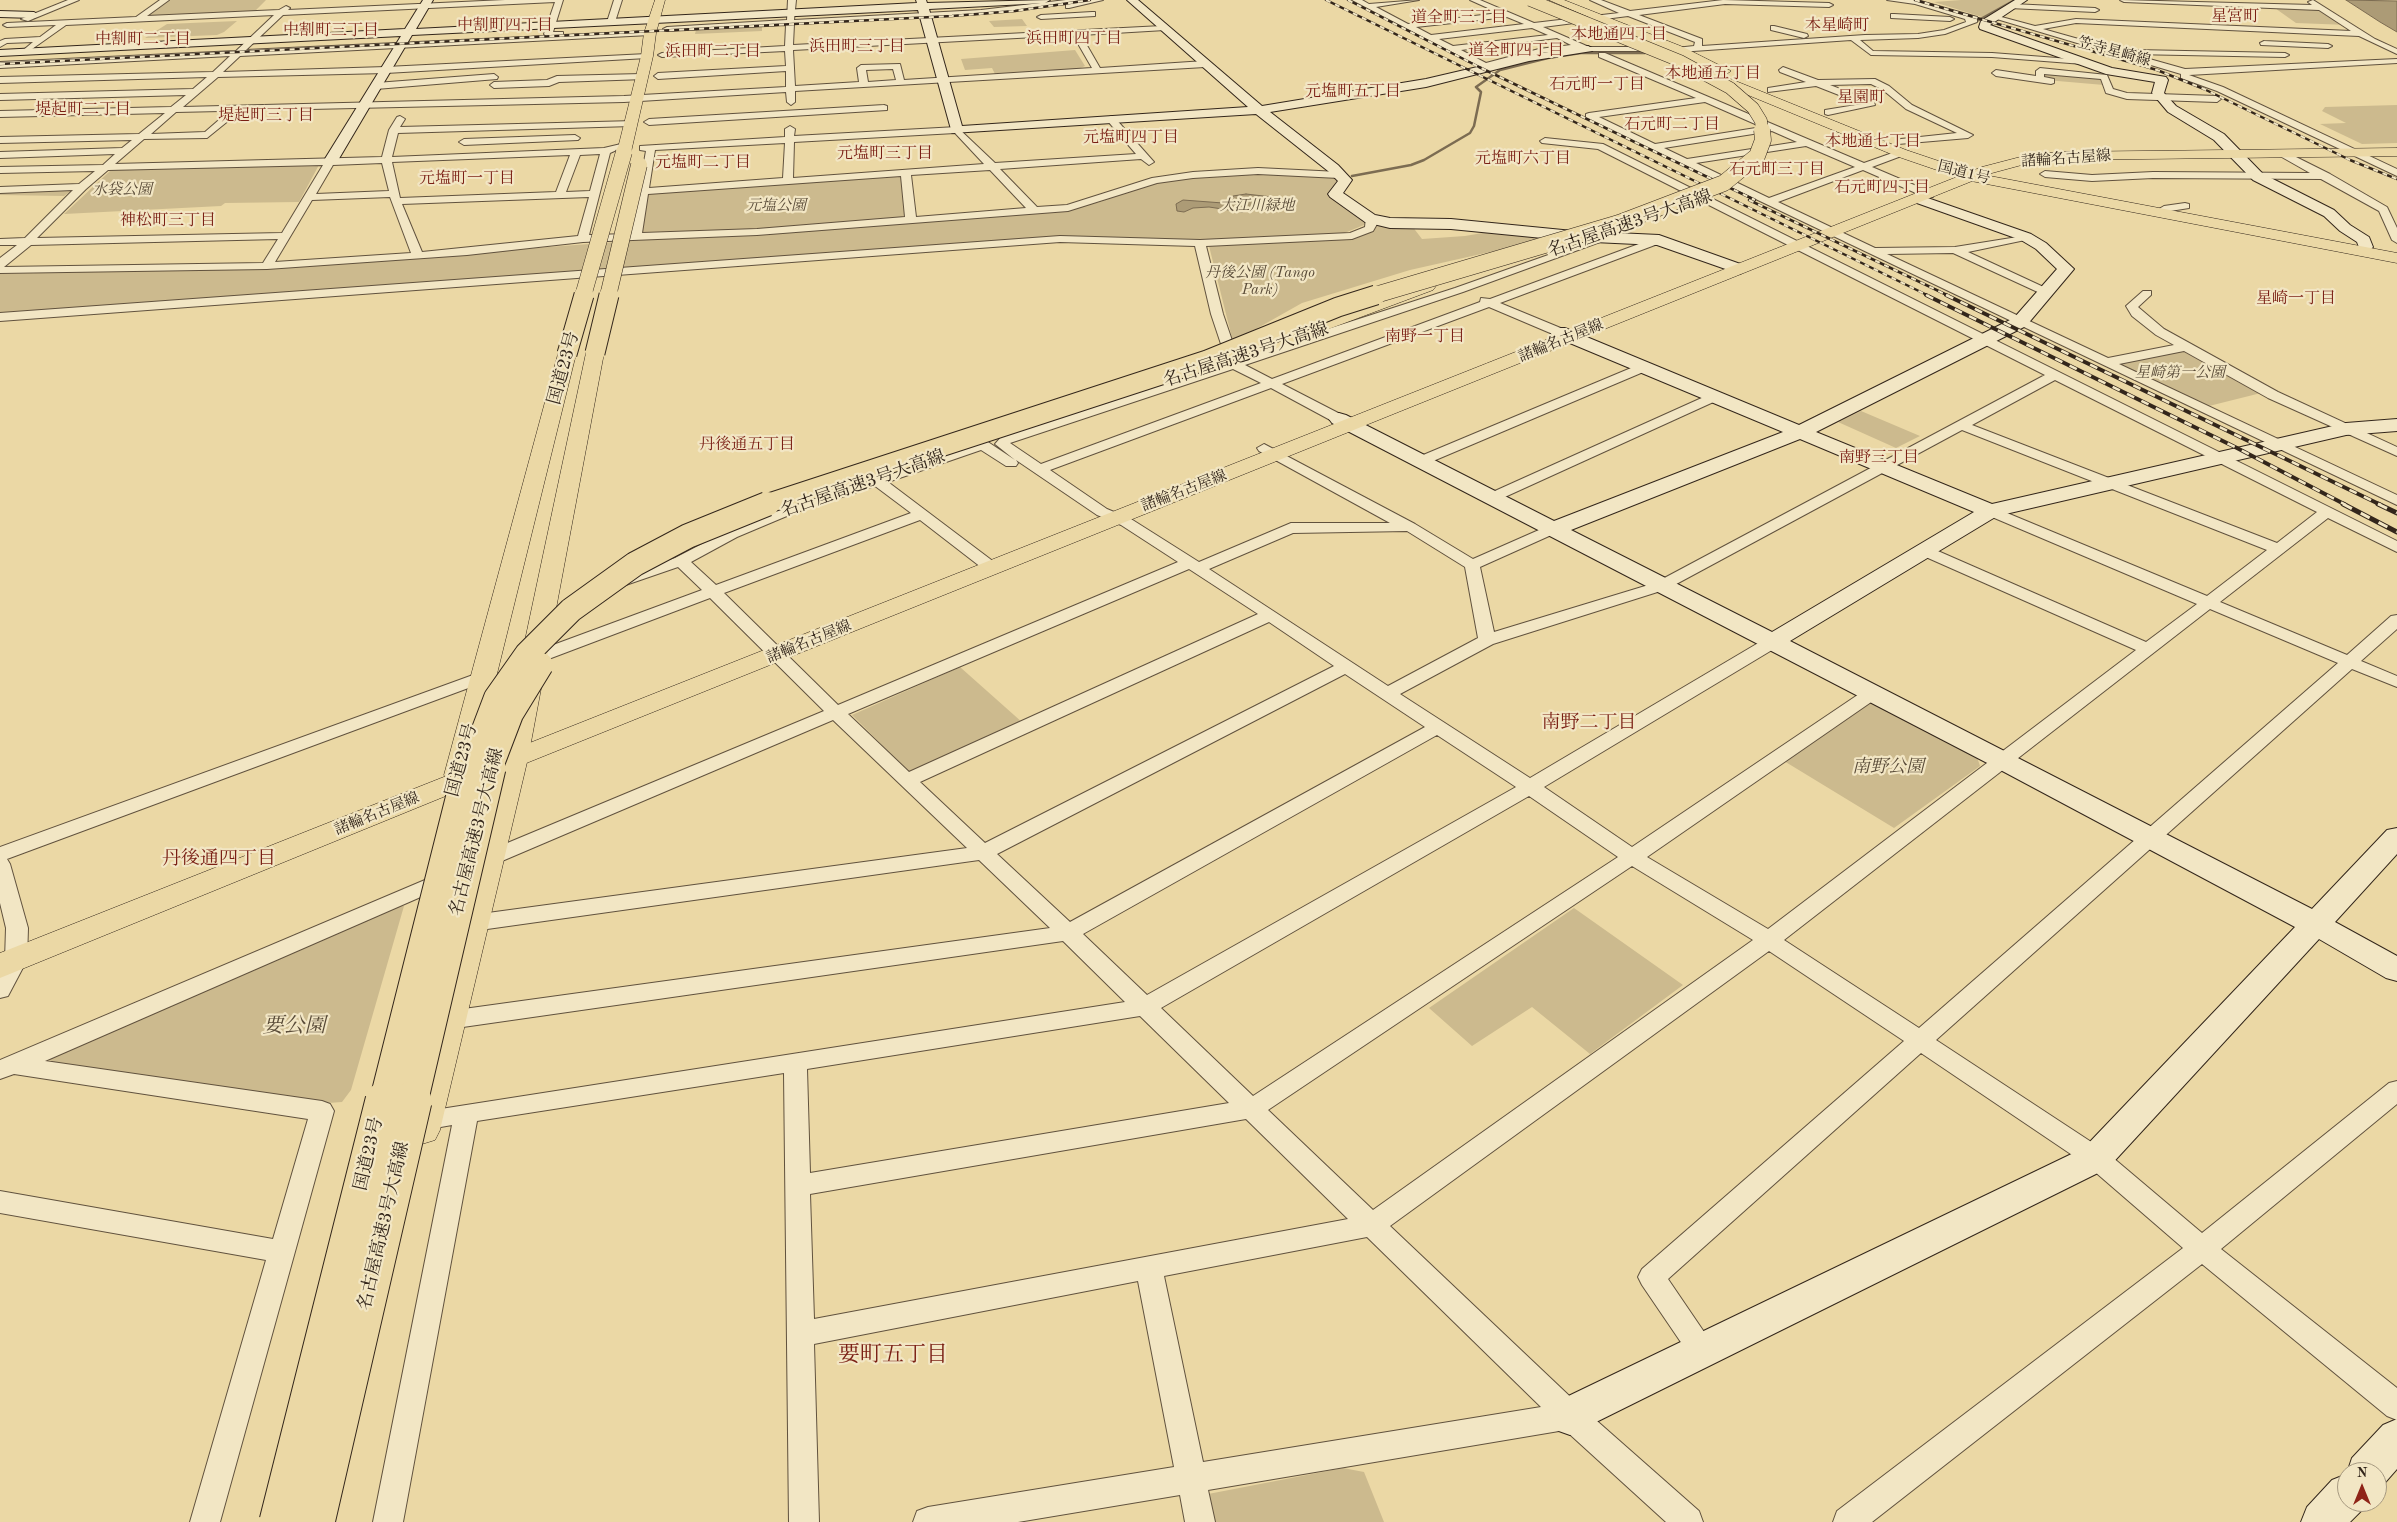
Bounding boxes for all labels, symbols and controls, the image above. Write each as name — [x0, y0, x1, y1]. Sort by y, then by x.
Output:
district label: 星宮町 — [2211, 7, 2259, 27]
district label: 道全町三丁目 — [1411, 8, 1507, 28]
district label: 中割町四丁目 — [457, 16, 553, 36]
district label: 本星崎町 — [1805, 16, 1869, 36]
district label: 中割町三丁目 — [283, 21, 379, 41]
district label: 本地通四丁目 — [1571, 25, 1667, 45]
district label: 浜田町四丁目 — [1026, 29, 1122, 49]
district label: 中割町二丁目 — [95, 30, 191, 50]
street label: 笠寺星崎線 — [2075, 34, 2153, 70]
district label: 浜田町三丁目 — [809, 37, 905, 57]
district label: 道全町四丁目 — [1468, 41, 1564, 61]
district label: 浜田町二丁目 — [665, 42, 761, 62]
district label: 本地通五丁目 — [1665, 64, 1761, 84]
district label: 石元町一丁目 — [1549, 75, 1645, 95]
district label: 元塩町五丁目 — [1305, 82, 1401, 102]
district label: 星園町 — [1837, 88, 1885, 108]
district label: 堤起町二丁目 — [35, 100, 131, 120]
district label: 堤起町三丁目 — [218, 106, 314, 126]
district label: 石元町二丁目 — [1624, 115, 1720, 135]
district label: 元塩町四丁目 — [1083, 128, 1179, 148]
district label: 本地通七丁目 — [1825, 132, 1921, 152]
district label: 元塩町三丁目 — [837, 144, 933, 164]
street label: 諸輪名古屋線 — [2020, 147, 2112, 171]
district label: 元塩町六丁目 — [1475, 149, 1571, 169]
district label: 元塩町二丁目 — [655, 153, 751, 173]
street label: 国道1号 — [1936, 158, 1992, 188]
district label: 石元町三丁目 — [1729, 160, 1825, 180]
district label: 元塩町一丁目 — [419, 169, 515, 189]
district label: 石元町四丁目 — [1834, 178, 1930, 198]
park label: 水袋公園 — [92, 181, 152, 199]
street label: 名古屋高速3号大高線 — [1545, 186, 1715, 262]
park label: 元塩公園 — [746, 197, 806, 215]
park label: 大江川緑地 — [1220, 197, 1294, 215]
district label: 神松町三丁目 — [120, 211, 216, 231]
park label: 丹後公園 (Tango Park) — [1205, 264, 1315, 299]
district label: 星崎一丁目 — [2256, 289, 2336, 309]
street label: 諸輪名古屋線 — [1516, 316, 1606, 366]
street label: 名古屋高速3号大高線 — [1161, 318, 1331, 392]
district label: 南野一丁目 — [1385, 327, 1465, 347]
street label: 国道23号 — [544, 329, 584, 407]
park label: 星崎第一公園 — [2135, 364, 2225, 382]
district label: 丹後通五丁目 — [699, 435, 795, 455]
street label: 名古屋高速3号大高線 — [778, 446, 948, 522]
district label: 南野三丁目 — [1839, 448, 1919, 468]
street label: 諸輪名古屋線 — [1139, 466, 1229, 516]
street label: 諸輪名古屋線 — [764, 617, 854, 667]
district label: 南野二丁目 — [1542, 712, 1636, 734]
street label: 国道23号 — [442, 721, 482, 799]
street label: 名古屋高速3号大高線 — [446, 746, 508, 918]
park label: 南野公園 — [1852, 756, 1924, 778]
street label: 諸輪名古屋線 — [332, 789, 422, 839]
district label: 丹後通四丁目 — [162, 848, 276, 870]
park label: 要公園 — [263, 1013, 325, 1039]
street label: 国道23号 — [350, 1115, 388, 1193]
street label: 名古屋高速3号大高線 — [354, 1140, 414, 1312]
district label: 要町五丁目 — [838, 1342, 948, 1368]
north arrow — [2337, 1462, 2387, 1512]
text: N — [2357, 1466, 2367, 1480]

